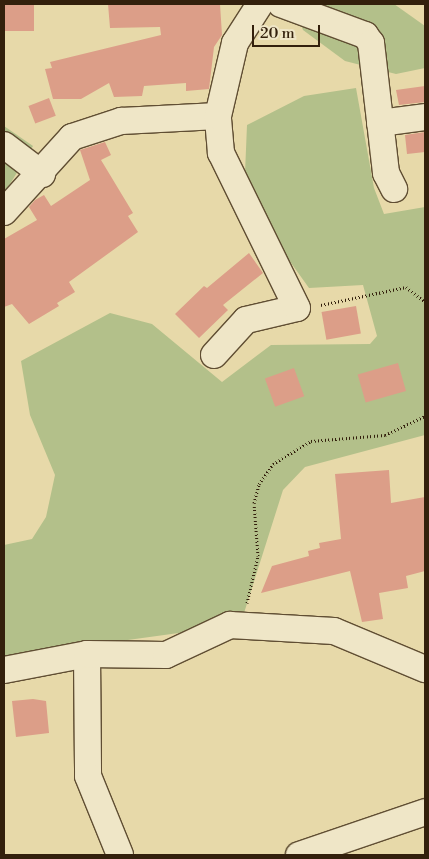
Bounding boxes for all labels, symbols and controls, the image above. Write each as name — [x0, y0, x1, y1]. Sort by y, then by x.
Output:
scale bar — [254, 15, 322, 47]
text: 20 m — [260, 24, 295, 43]

